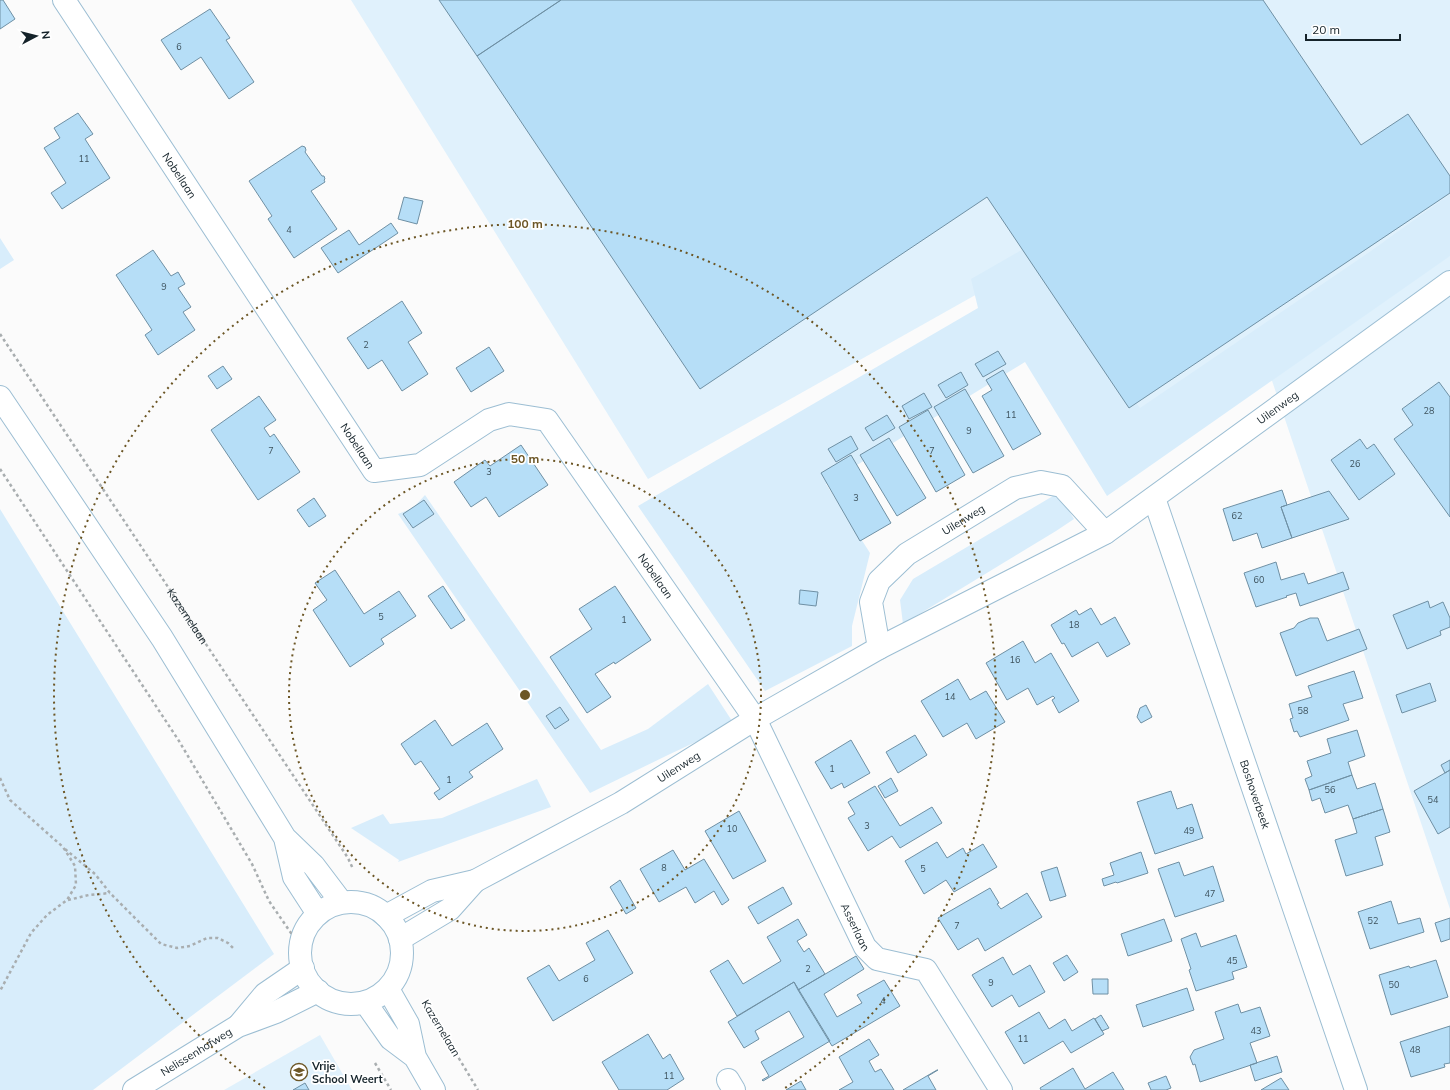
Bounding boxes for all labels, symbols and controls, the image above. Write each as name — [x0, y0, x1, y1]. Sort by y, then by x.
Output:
north arrow — [16, 16, 56, 56]
scale bar — [1306, 16, 1400, 42]
text: 20 m — [1312, 22, 1340, 37]
text: N — [38, 30, 53, 40]
house number: 6 — [176, 41, 182, 52]
street label: Nobellaan — [159, 150, 200, 201]
house number: 11 — [79, 153, 89, 164]
text: 100 m — [507, 216, 543, 231]
house number: 4 — [286, 224, 292, 235]
house number: 9 — [161, 281, 167, 292]
house number: 2 — [363, 339, 369, 350]
street label: Uilenweg — [1254, 388, 1301, 427]
house number: 28 — [1424, 405, 1434, 416]
house number: 11 — [1006, 409, 1016, 420]
street label: Nobellaan — [337, 420, 378, 472]
house number: 9 — [966, 425, 972, 436]
house number: 7 — [268, 445, 274, 456]
house number: 7 — [929, 445, 935, 456]
text: 50 m — [511, 451, 539, 466]
house number: 26 — [1350, 458, 1360, 469]
house number: 3 — [486, 466, 492, 477]
house number: 3 — [853, 492, 859, 503]
street label: Uilenweg — [939, 501, 987, 538]
house number: 62 — [1232, 510, 1242, 521]
street label: Nobellaan — [635, 551, 676, 601]
house number: 60 — [1254, 574, 1264, 585]
street label: Kazernelaan — [164, 586, 211, 647]
house number: 5 — [378, 611, 384, 622]
house number: 1 — [621, 614, 627, 625]
house number: 18 — [1069, 619, 1079, 630]
house number: 16 — [1010, 654, 1020, 665]
centre of rings — [518, 688, 532, 702]
house number: 14 — [945, 691, 956, 702]
house number: 58 — [1298, 705, 1308, 716]
street label: Uilenweg — [655, 748, 703, 786]
street label: Boshoverbeek — [1237, 758, 1273, 831]
house number: 1 — [829, 763, 835, 774]
house number: 1 — [446, 774, 452, 785]
house number: 56 — [1325, 784, 1335, 795]
house number: 54 — [1428, 794, 1439, 805]
house number: 3 — [864, 820, 870, 831]
house number: 10 — [727, 823, 737, 834]
house number: 49 — [1184, 825, 1194, 836]
house number: 8 — [661, 862, 667, 873]
house number: 5 — [920, 863, 926, 874]
house number: 47 — [1205, 888, 1215, 899]
street label: Asserlaan — [838, 901, 872, 954]
house number: 52 — [1368, 915, 1378, 926]
house number: 7 — [954, 920, 960, 931]
house number: 45 — [1227, 955, 1238, 966]
house number: 2 — [805, 963, 811, 974]
house number: 6 — [583, 973, 589, 984]
house number: 9 — [988, 977, 994, 988]
house number: 50 — [1389, 979, 1399, 990]
house number: 4 — [880, 995, 886, 1006]
street label: Kazernelaan — [419, 997, 463, 1059]
street label: Nelissenhofweg — [158, 1024, 234, 1079]
house number: 43 — [1251, 1025, 1261, 1036]
house number: 11 — [1018, 1033, 1028, 1044]
house number: 48 — [1410, 1044, 1420, 1055]
place label: Vrije School Weert — [311, 1059, 383, 1086]
school or university icon: Vrije School Weert — [289, 1062, 309, 1082]
house number: 11 — [664, 1070, 674, 1081]

